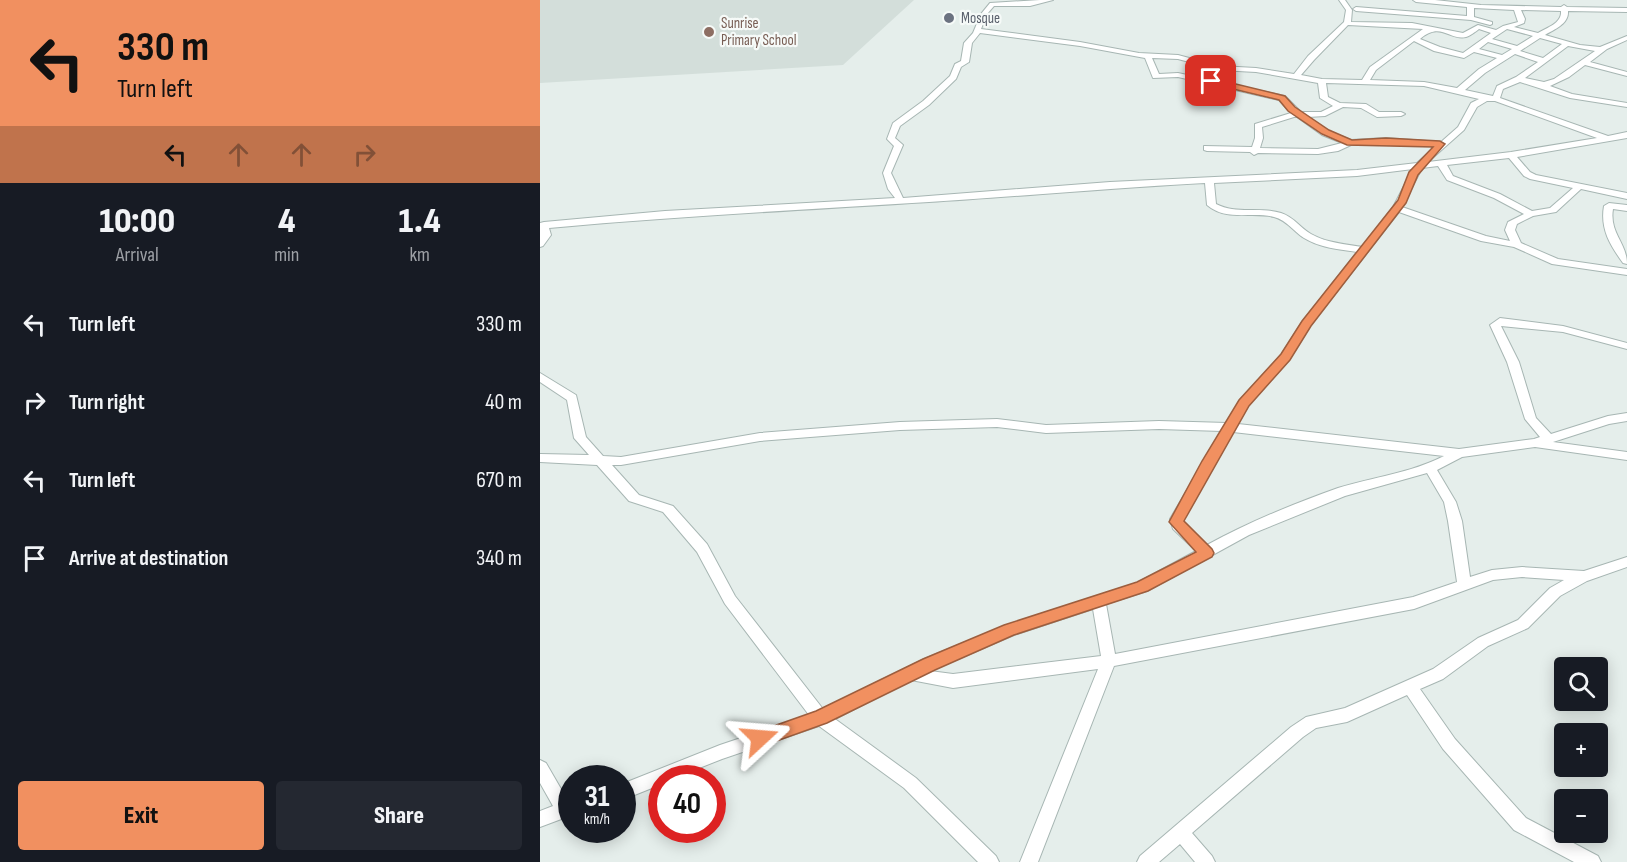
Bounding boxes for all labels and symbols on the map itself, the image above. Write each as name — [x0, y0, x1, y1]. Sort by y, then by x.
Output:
place label: Mosque — [961, 9, 1000, 28]
marker: Mosque — [942, 11, 956, 25]
place label: Sunrise Primary School — [721, 14, 797, 50]
marker: Sunrise Primary School — [702, 25, 716, 39]
pin — [1185, 55, 1236, 106]
position arrow — [728, 706, 792, 770]
speed limit sign: 40 — [648, 765, 726, 843]

